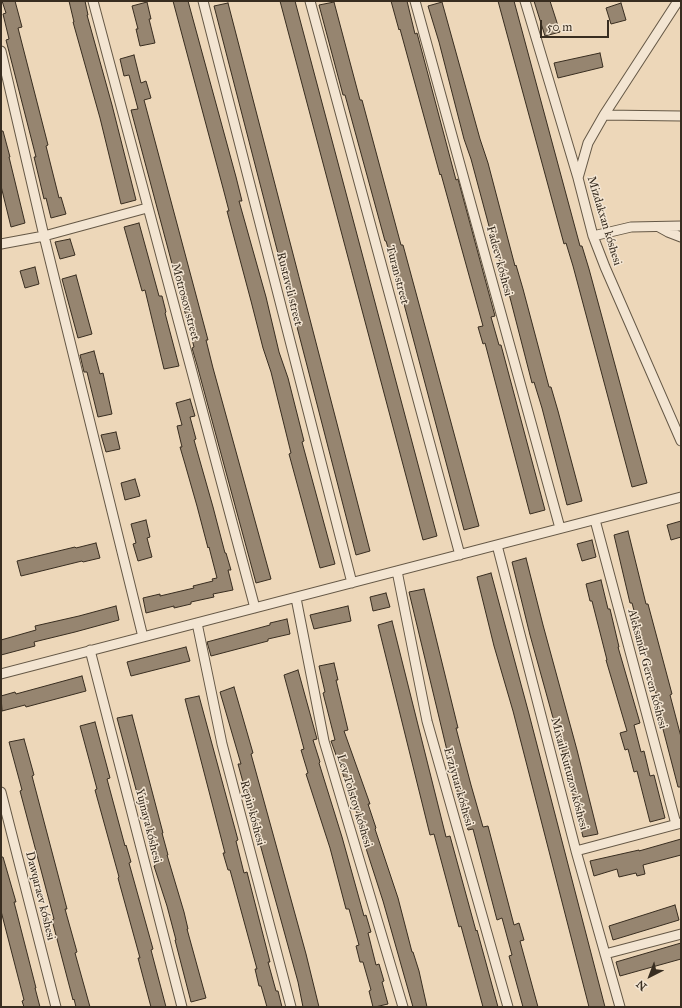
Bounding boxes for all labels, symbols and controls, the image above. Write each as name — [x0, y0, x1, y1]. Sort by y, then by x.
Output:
scale bar — [542, 12, 611, 38]
text: 50 m — [547, 20, 572, 34]
street label: Mizdakxan kóshesi — [584, 175, 624, 267]
street label: Fadeev kóshesi — [483, 224, 515, 298]
street label: Turan street — [382, 244, 412, 306]
street label: Rustaveli street — [273, 251, 305, 327]
street label: Motrosov street — [168, 262, 202, 342]
street label: Aleksandr Gercen kóshesi — [624, 608, 670, 730]
street label: Mixail Kutuzov kóshesi — [547, 716, 591, 832]
street label: Erziyuar kóshesi — [440, 746, 476, 828]
street label: Lev Tolstoy kóshesi — [333, 753, 375, 849]
street label: Repin kóshesi — [236, 779, 268, 847]
street label: Yujnaya kóshesi — [132, 787, 164, 865]
street label: Dawqaraev kóshesi — [22, 850, 58, 942]
north arrow — [630, 956, 670, 996]
text: N — [634, 977, 649, 993]

